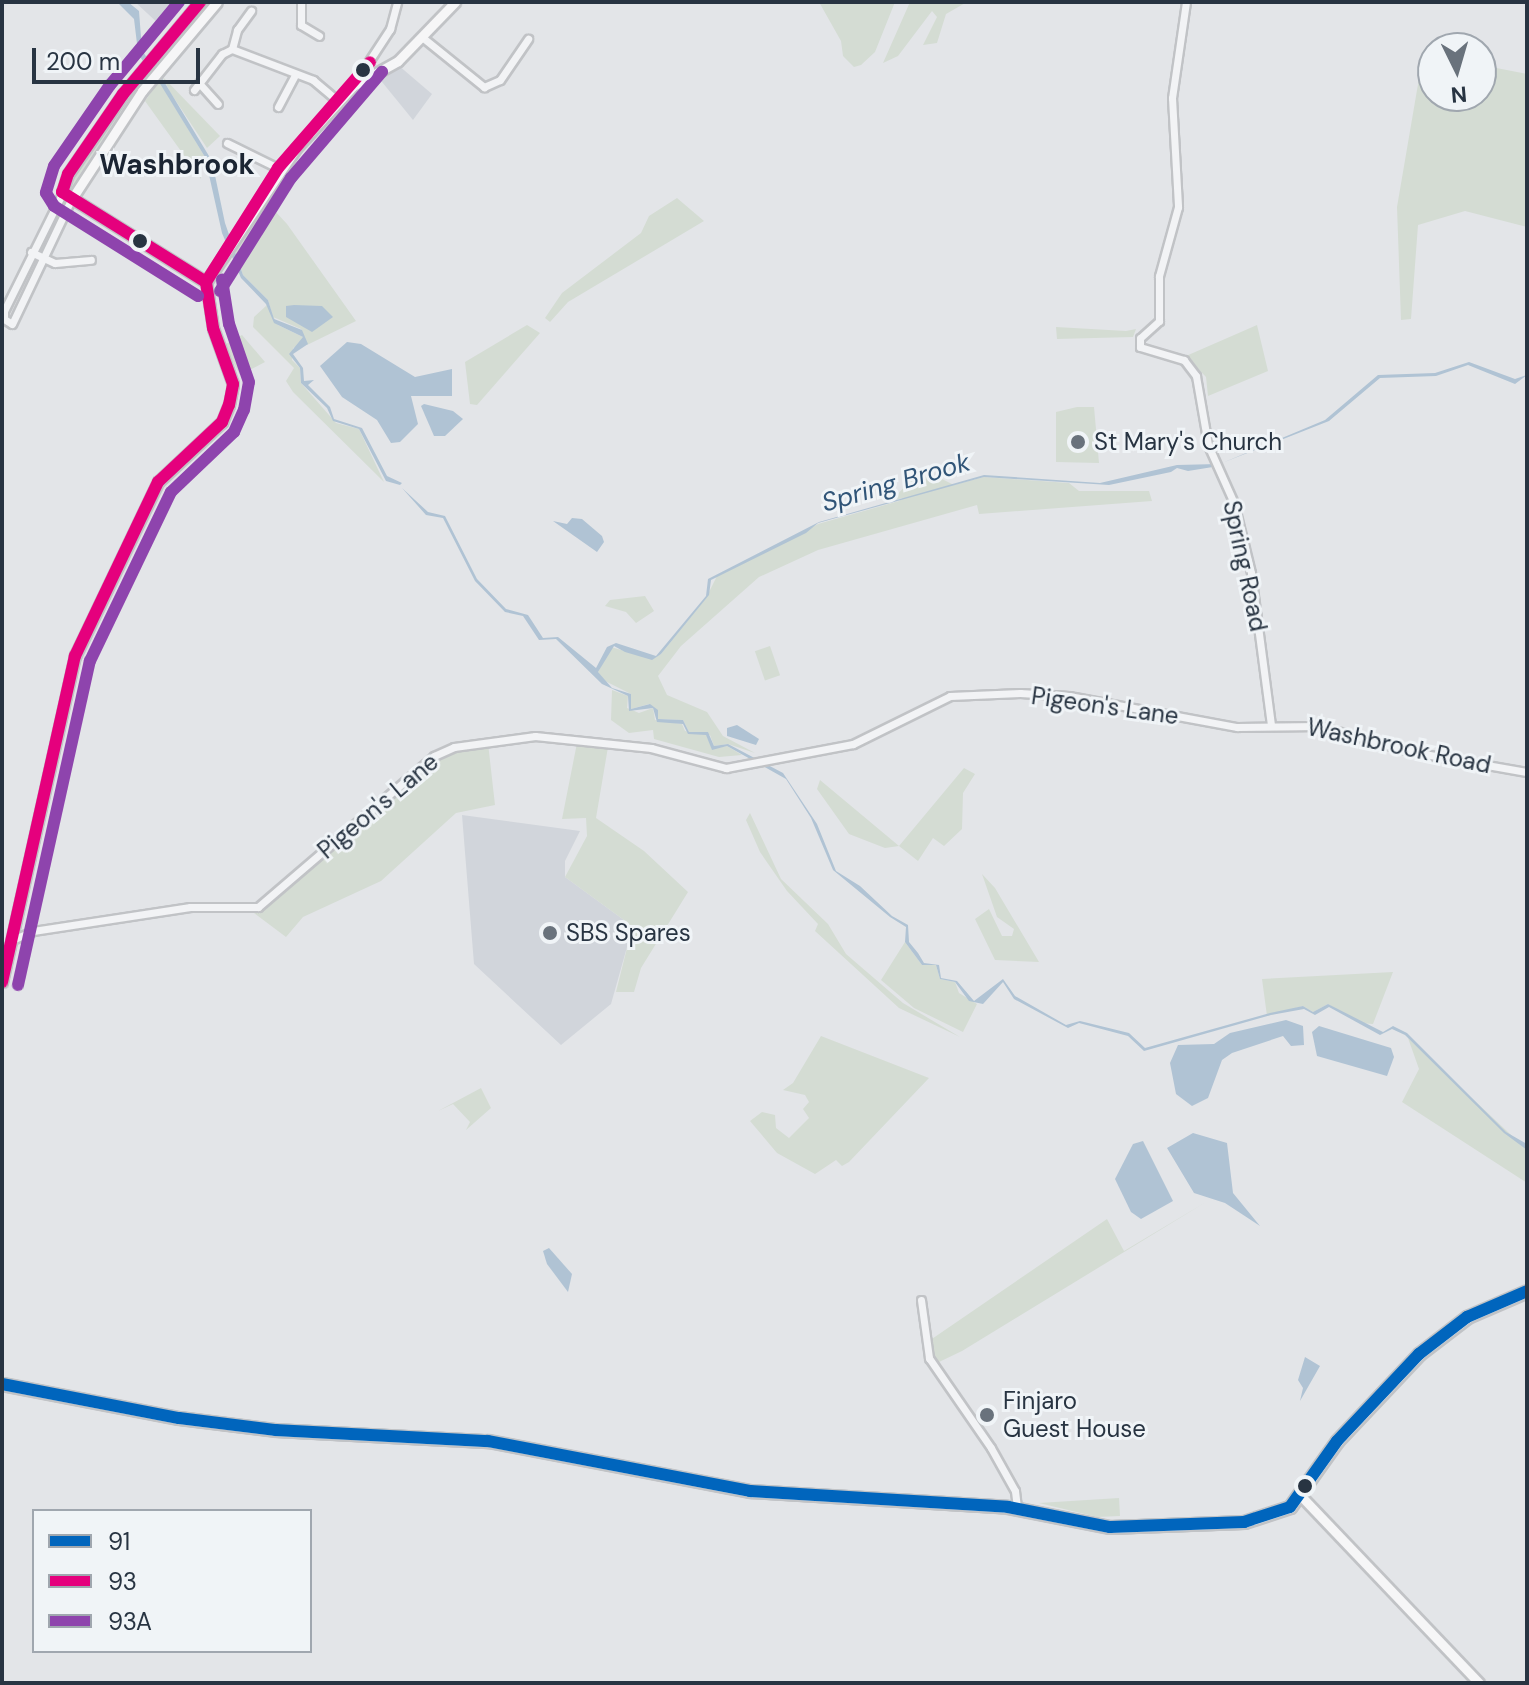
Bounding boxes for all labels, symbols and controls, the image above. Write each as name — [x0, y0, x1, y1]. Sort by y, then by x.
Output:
scale bar — [36, 32, 204, 82]
north arrow — [1417, 32, 1497, 112]
text: 200 m — [46, 46, 120, 77]
unlabelled marker — [355, 62, 371, 78]
text: N — [1450, 79, 1468, 110]
district label: Washbrook — [99, 148, 255, 182]
unlabelled marker — [132, 233, 148, 249]
place label: St Mary's Church — [1094, 428, 1282, 456]
marker: St Mary's Church — [1069, 433, 1087, 451]
water label: Spring Brook — [818, 447, 974, 519]
street label: Spring Road — [1217, 498, 1273, 634]
street label: Pigeon's Lane — [1030, 681, 1180, 731]
street label: Washbrook Road — [1304, 712, 1494, 780]
street label: Pigeon's Lane — [312, 747, 444, 865]
place label: SBS Spares — [566, 919, 691, 947]
marker: SBS Spares — [541, 924, 559, 942]
place label: Finjaro Guest House — [1003, 1387, 1146, 1443]
marker: Finjaro Guest House — [978, 1406, 996, 1424]
unlabelled marker — [1297, 1478, 1313, 1494]
legend — [32, 1509, 312, 1653]
text: 91 — [108, 1526, 130, 1557]
text: 93 — [108, 1566, 137, 1597]
text: 93A — [108, 1606, 152, 1637]

